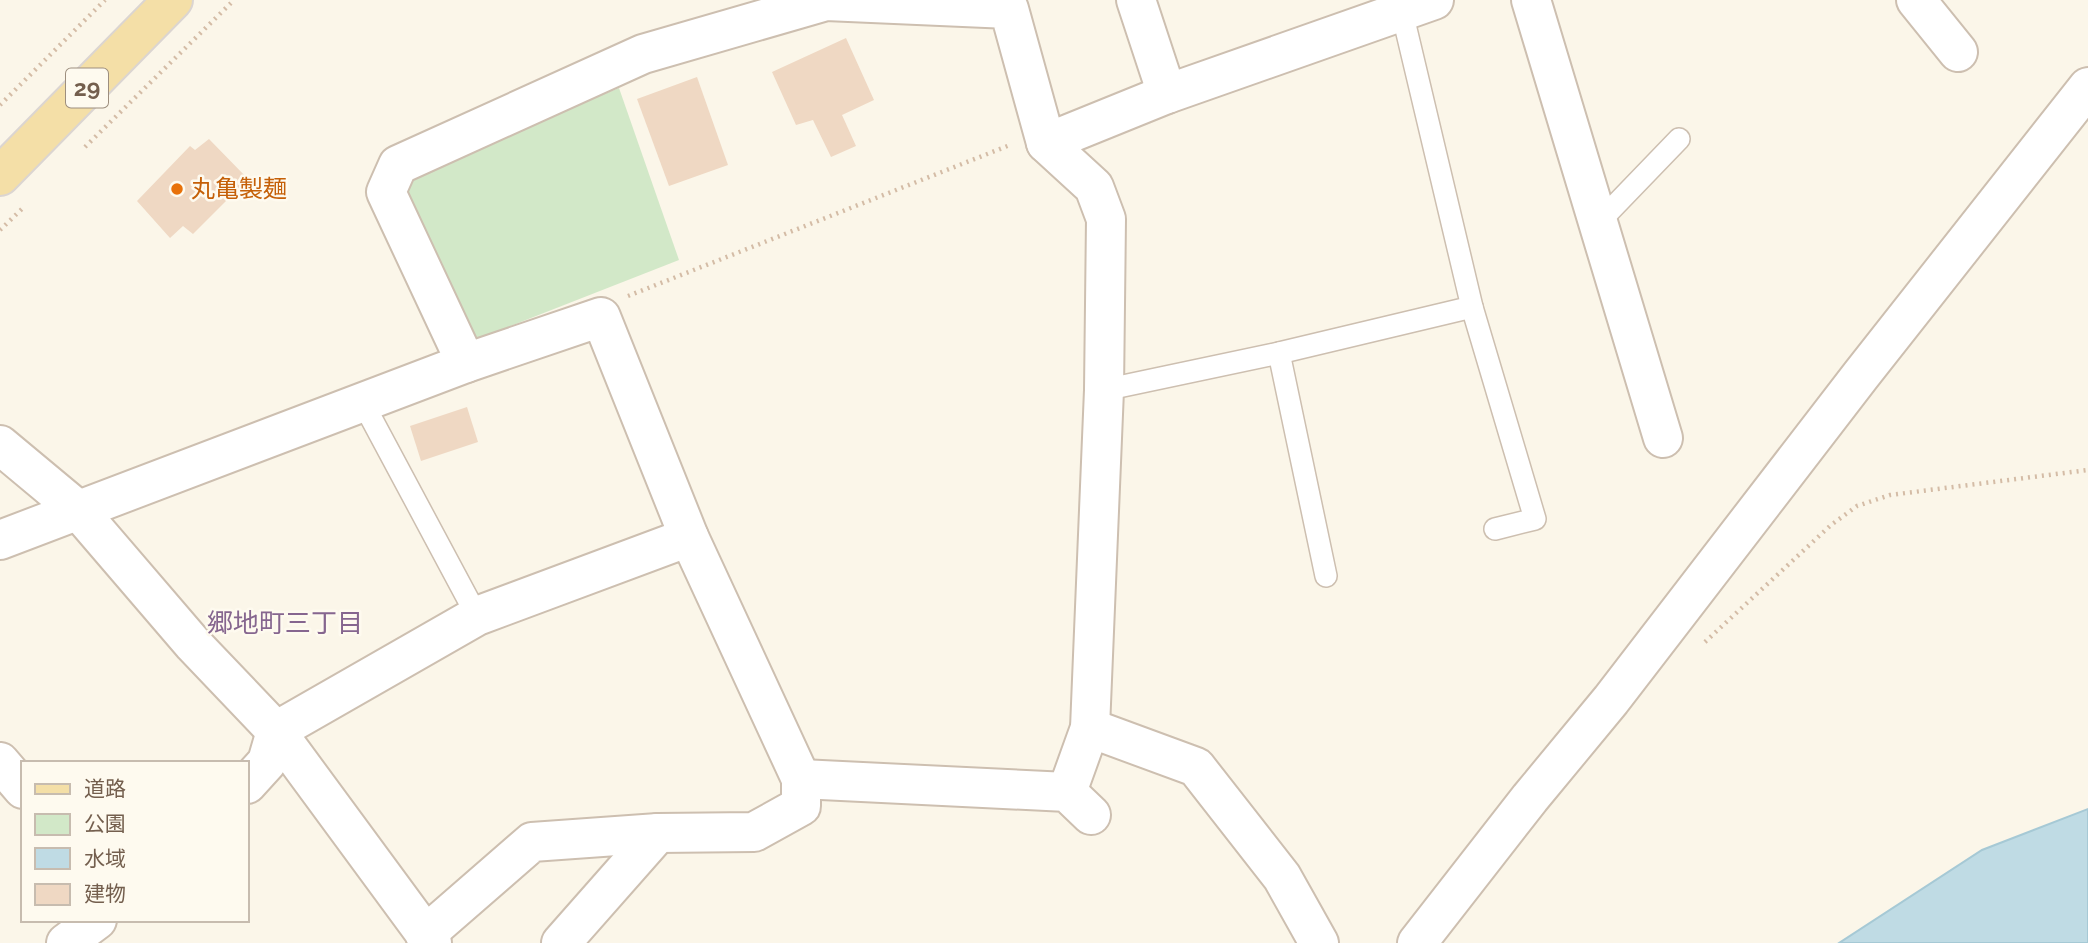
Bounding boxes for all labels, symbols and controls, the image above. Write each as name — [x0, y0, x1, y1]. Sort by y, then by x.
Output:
road number: 29 — [66, 68, 108, 108]
place label: 丸亀製麺 — [191, 174, 287, 203]
marker: 丸亀製麺 — [169, 181, 185, 197]
district label: 郷地町三丁目 — [207, 608, 363, 638]
legend — [21, 761, 248, 922]
text: 道路 — [84, 776, 126, 801]
text: 公園 — [84, 811, 126, 836]
text: 水域 — [84, 846, 126, 871]
text: 建物 — [84, 881, 126, 906]

